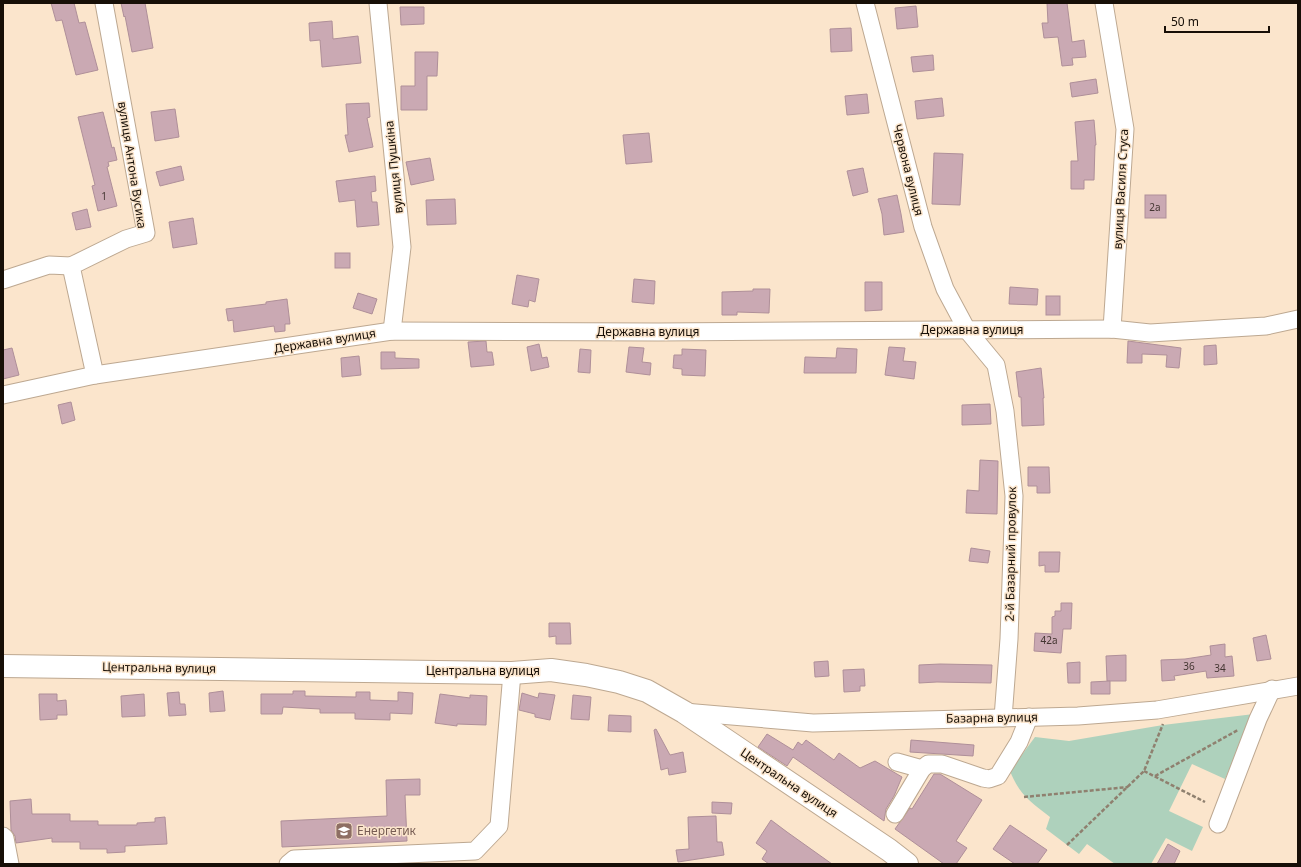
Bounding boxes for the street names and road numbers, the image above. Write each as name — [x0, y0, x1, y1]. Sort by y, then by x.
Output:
street label: вулиця Антона Вусика — [114, 100, 151, 230]
street label: вулиця Пушкіна — [380, 120, 407, 214]
street label: Червона вулиця — [889, 122, 928, 218]
street label: вулиця Василя Стуса — [1109, 128, 1132, 250]
street label: Державна вулиця — [921, 321, 1023, 338]
street label: Державна вулиця — [597, 323, 699, 340]
street label: Державна вулиця — [273, 324, 377, 357]
street label: 2-й Базарний провулок — [1001, 486, 1020, 622]
street label: Центральна вулиця — [102, 658, 216, 677]
street label: Центральна вулиця — [426, 662, 540, 679]
street label: Базарна вулиця — [946, 708, 1038, 727]
street label: Центральна вулиця — [737, 744, 841, 822]

